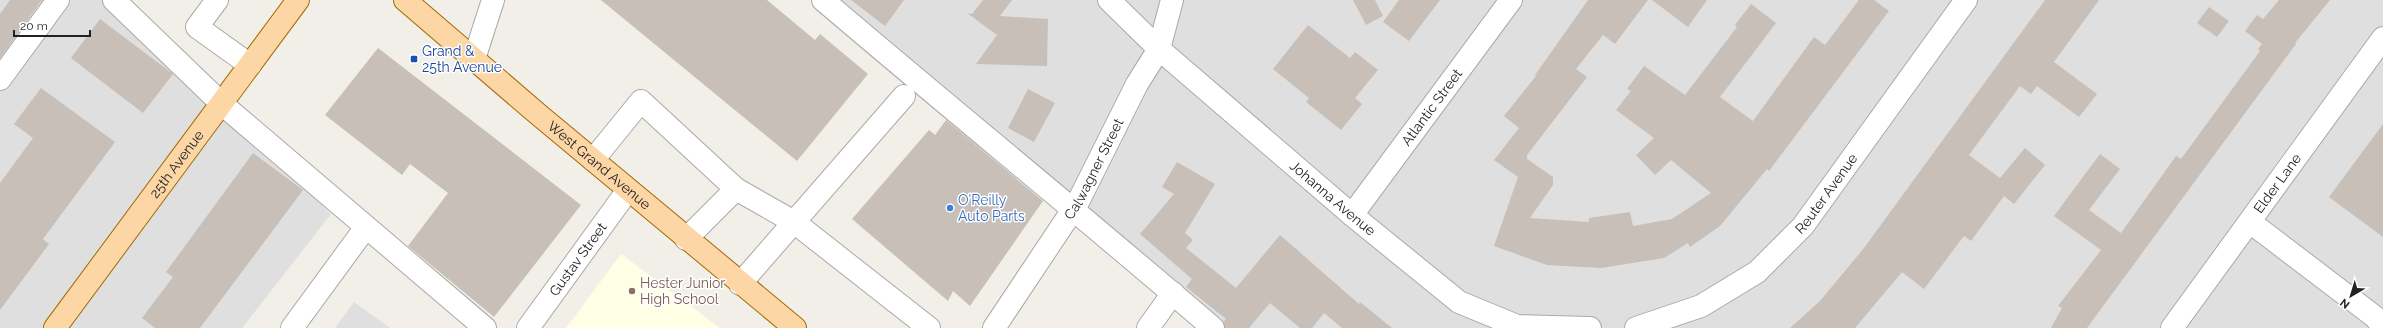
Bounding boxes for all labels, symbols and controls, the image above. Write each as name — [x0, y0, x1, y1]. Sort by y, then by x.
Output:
scale bar — [14, 12, 90, 38]
text: 20 m — [20, 19, 48, 33]
place label: Grand & 25th Avenue — [422, 43, 502, 75]
marker: Grand & 25th Avenue — [409, 54, 419, 64]
street label: Atlantic Street — [1398, 66, 1465, 149]
street label: Calwagner Street — [1061, 115, 1127, 223]
street label: West Grand Avenue — [545, 118, 654, 212]
street label: 25th Avenue — [146, 127, 207, 201]
street label: Reuter Avenue — [1792, 150, 1861, 237]
street label: Elder Lane — [2250, 150, 2304, 216]
street label: Johanna Avenue — [1287, 157, 1379, 239]
place label: O'Reilly Auto Parts — [958, 192, 1025, 224]
marker: O'Reilly Auto Parts — [945, 203, 955, 213]
street label: Gustav Street — [546, 219, 610, 299]
place label: Hester Junior High School — [640, 275, 725, 307]
north arrow — [2331, 276, 2371, 316]
marker: Hester Junior High School — [627, 286, 637, 296]
text: N — [2338, 296, 2352, 311]

